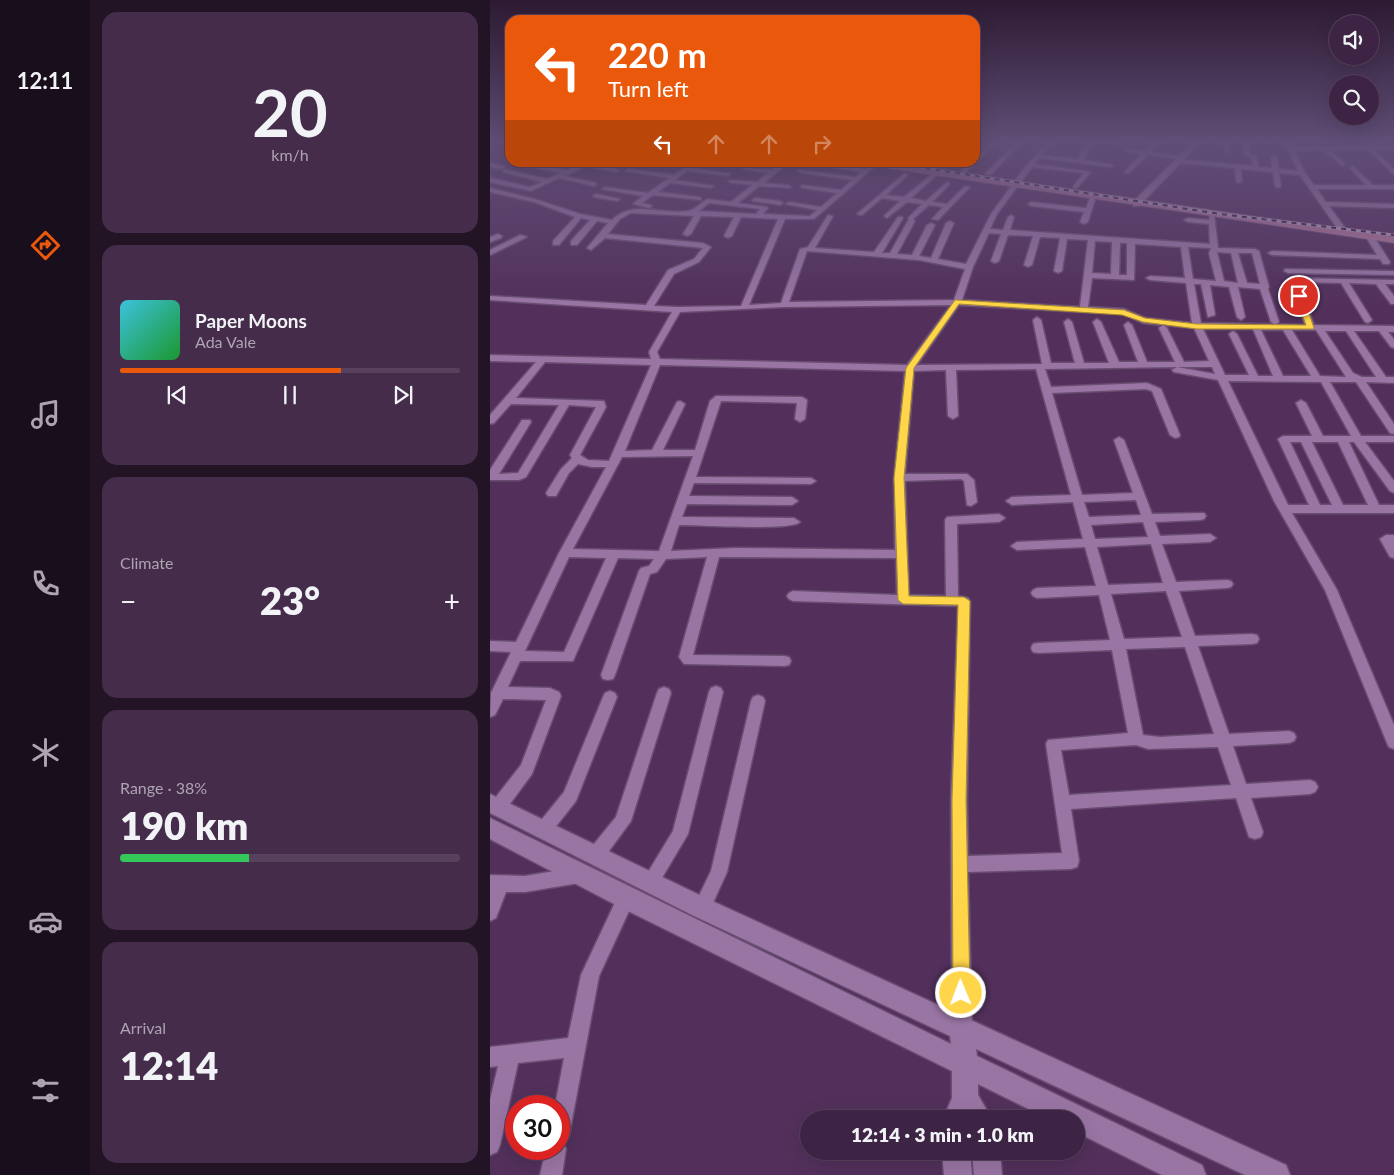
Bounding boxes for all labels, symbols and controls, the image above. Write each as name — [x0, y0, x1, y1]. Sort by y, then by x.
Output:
map controls — [1329, 15, 1379, 125]
button: sound — [1329, 15, 1379, 65]
text: 220 m — [608, 33, 707, 75]
icon: left — [525, 35, 590, 100]
text: 12:11 — [17, 67, 73, 94]
text: 20 — [252, 73, 328, 151]
text: Turn left — [608, 75, 689, 102]
button: search — [1329, 75, 1379, 125]
icon: left — [649, 130, 677, 158]
icon: ahead — [702, 130, 730, 158]
icon: ahead — [755, 130, 783, 158]
icon: right — [808, 130, 836, 158]
text: km/h — [271, 145, 309, 164]
icon: directions — [28, 228, 63, 263]
pin — [1278, 275, 1320, 317]
icon: arrive — [1285, 282, 1313, 310]
text: Paper Moons — [195, 309, 307, 332]
text: Ada Vale — [195, 332, 256, 351]
icon: previous — [163, 381, 191, 409]
icon: pause — [276, 381, 304, 409]
icon: next — [389, 381, 417, 409]
icon: music — [28, 397, 63, 432]
text: Climate — [120, 553, 173, 572]
icon: phone — [28, 566, 63, 601]
text: 23° — [260, 577, 320, 623]
text: − — [120, 584, 136, 618]
text: + — [444, 584, 460, 618]
icon: climate — [28, 735, 63, 770]
text: Range · 38% — [120, 778, 207, 797]
text: 190 km — [120, 802, 248, 848]
icon: car — [28, 904, 63, 939]
position arrow — [934, 966, 986, 1018]
text: Arrival — [120, 1018, 166, 1037]
text: 12:14 — [120, 1042, 218, 1088]
icon: filters — [28, 1073, 63, 1108]
speed limit sign: 30 — [505, 1095, 570, 1160]
text: 12:14 · 3 min · 1.0 km — [851, 1123, 1034, 1146]

